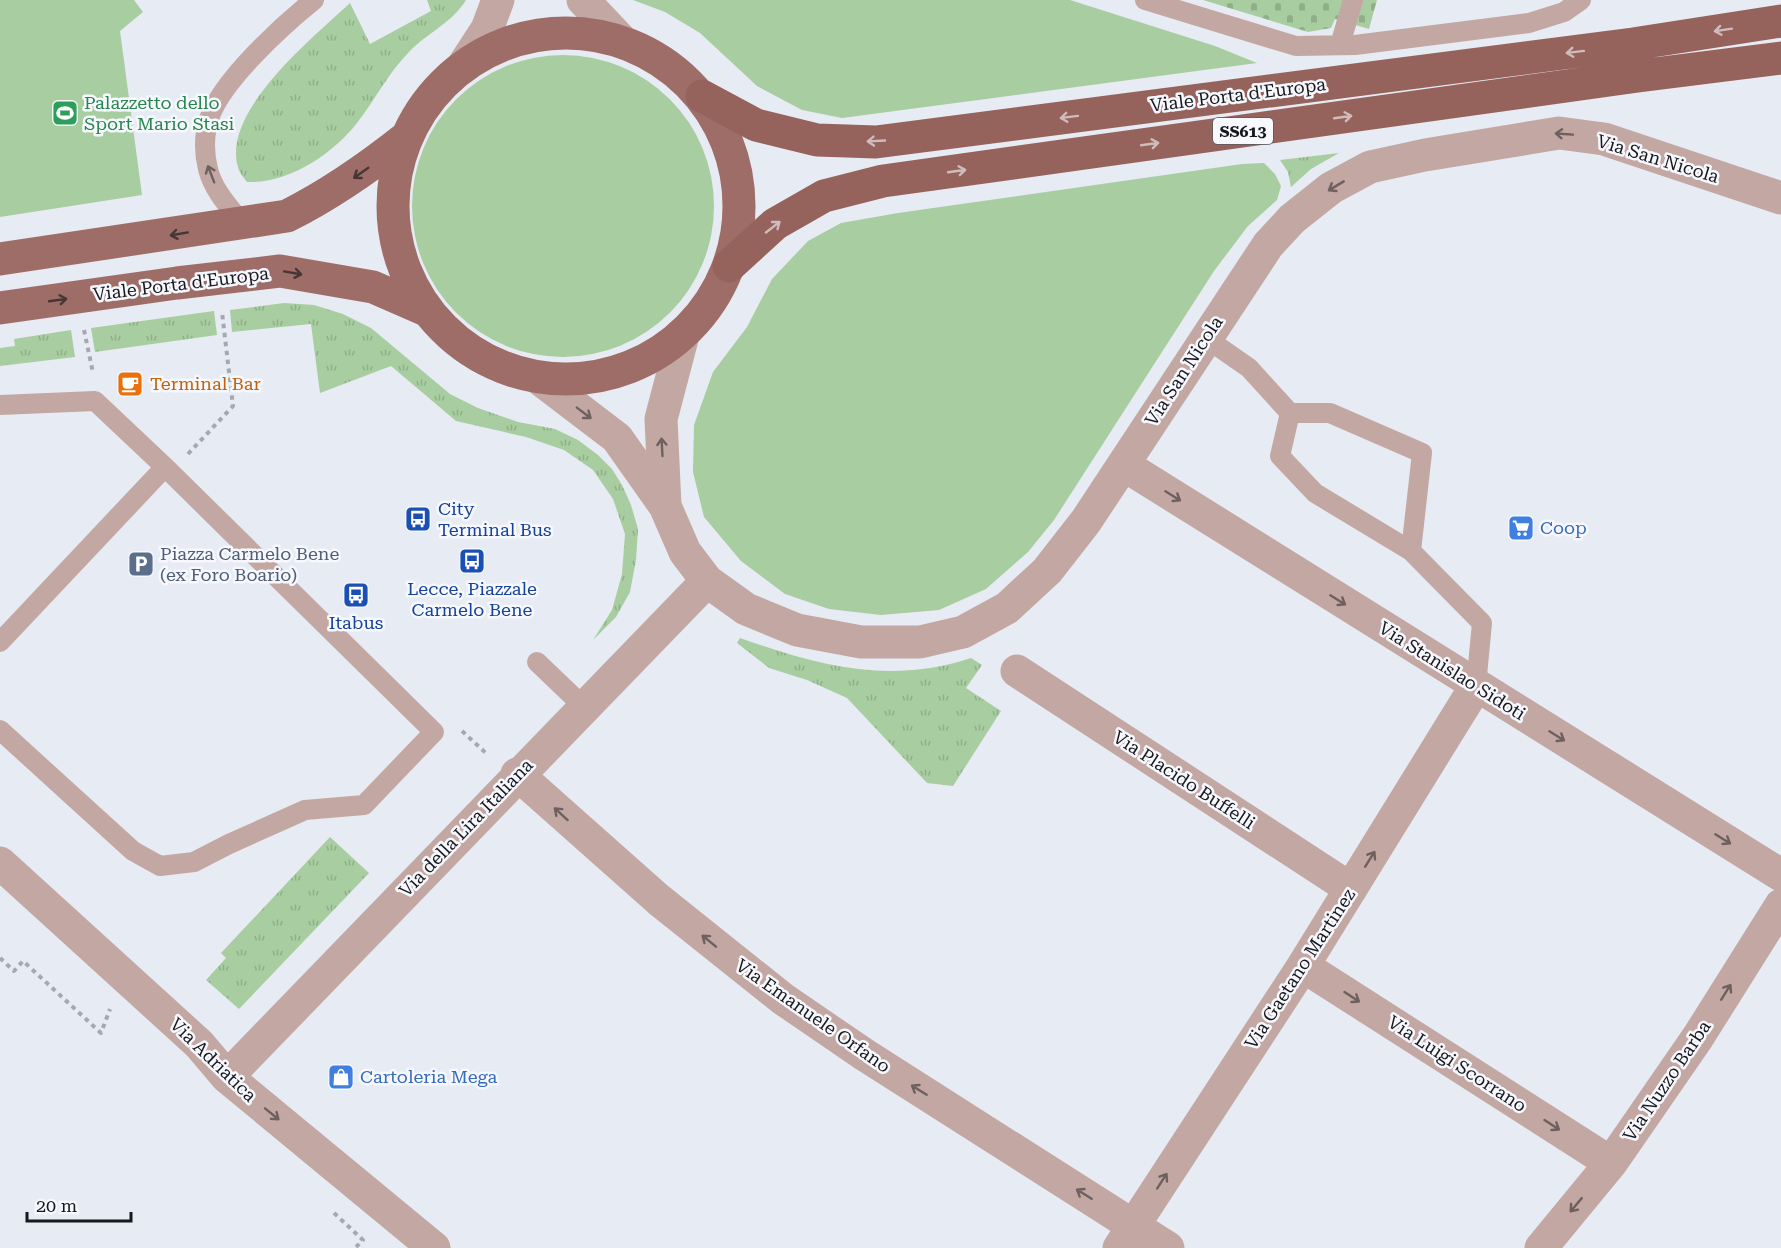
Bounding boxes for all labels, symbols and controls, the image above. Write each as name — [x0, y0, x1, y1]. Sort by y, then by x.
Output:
one-way arrow — [1714, 25, 1734, 36]
one-way arrow — [1566, 46, 1586, 57]
street label: Viale Porta d'Europa — [1149, 73, 1327, 116]
place label: Palazzetto dello Sport Mario Stasi — [84, 92, 235, 134]
sports icon: Palazzetto dello Sport Mario Stasi — [50, 98, 80, 128]
one-way arrow — [1332, 111, 1352, 122]
one-way arrow — [1060, 112, 1080, 123]
road number: SS613 — [1213, 118, 1273, 144]
one-way arrow — [1555, 129, 1575, 140]
street label: Via San Nicola — [1595, 130, 1722, 187]
one-way arrow — [867, 136, 886, 147]
one-way arrow — [1139, 138, 1159, 149]
one-way arrow — [205, 165, 216, 184]
one-way arrow — [946, 165, 966, 176]
one-way arrow — [353, 167, 369, 179]
one-way arrow — [1328, 181, 1345, 193]
one-way arrow — [765, 221, 781, 234]
one-way arrow — [170, 228, 190, 239]
street label: Viale Porta d'Europa — [92, 262, 270, 305]
one-way arrow — [283, 268, 302, 279]
one-way arrow — [48, 294, 67, 305]
street label: Via San Nicola — [1140, 312, 1227, 429]
cafe icon: Terminal Bar — [115, 369, 145, 399]
place label: Terminal Bar — [150, 373, 261, 394]
one-way arrow — [575, 407, 591, 419]
one-way arrow — [657, 438, 668, 458]
one-way arrow — [1164, 491, 1181, 503]
place label: City Terminal Bus — [438, 498, 551, 540]
bus stop icon: City Terminal Bus — [403, 504, 433, 534]
supermarket icon: Coop — [1506, 513, 1536, 543]
place label: Coop — [1540, 517, 1587, 538]
place label: Piazza Carmelo Bene (ex Foro Boario) — [160, 543, 339, 585]
bus stop icon: Lecce, Piazzale Carmelo Bene — [457, 546, 487, 576]
parking icon: Piazza Carmelo Bene (ex Foro Boario) — [126, 549, 156, 579]
place label: Lecce, Piazzale Carmelo Bene — [407, 578, 537, 620]
bus stop icon: Itabus — [341, 580, 371, 610]
one-way arrow — [1329, 594, 1346, 606]
place label: Itabus — [329, 612, 383, 633]
street label: Via Stanislao Sidoti — [1375, 617, 1530, 724]
street label: Via Placido Buffelli — [1109, 726, 1259, 833]
one-way arrow — [1548, 731, 1565, 743]
street label: Via della Lira Italiana — [394, 754, 537, 901]
one-way arrow — [554, 807, 569, 821]
one-way arrow — [1714, 834, 1731, 846]
one-way arrow — [1364, 850, 1377, 867]
street label: Via Gaetano Martinez — [1240, 884, 1360, 1053]
one-way arrow — [701, 934, 717, 947]
street label: Via Emanuele Orfano — [732, 954, 895, 1077]
one-way arrow — [1720, 984, 1732, 1001]
one-way arrow — [1344, 991, 1361, 1004]
street label: Via Luigi Scorrano — [1384, 1011, 1530, 1116]
street label: Via Adriatica — [166, 1013, 261, 1106]
street label: Via Nuzzo Barba — [1618, 1016, 1715, 1145]
shop icon: Cartoleria Mega — [326, 1062, 356, 1092]
place label: Cartoleria Mega — [360, 1066, 498, 1087]
one-way arrow — [912, 1084, 928, 1096]
one-way arrow — [264, 1107, 279, 1121]
one-way arrow — [1543, 1119, 1560, 1131]
one-way arrow — [1156, 1173, 1169, 1190]
scale bar — [27, 1185, 130, 1223]
one-way arrow — [1076, 1188, 1093, 1200]
text: 20 m — [36, 1195, 77, 1216]
one-way arrow — [1570, 1197, 1583, 1213]

